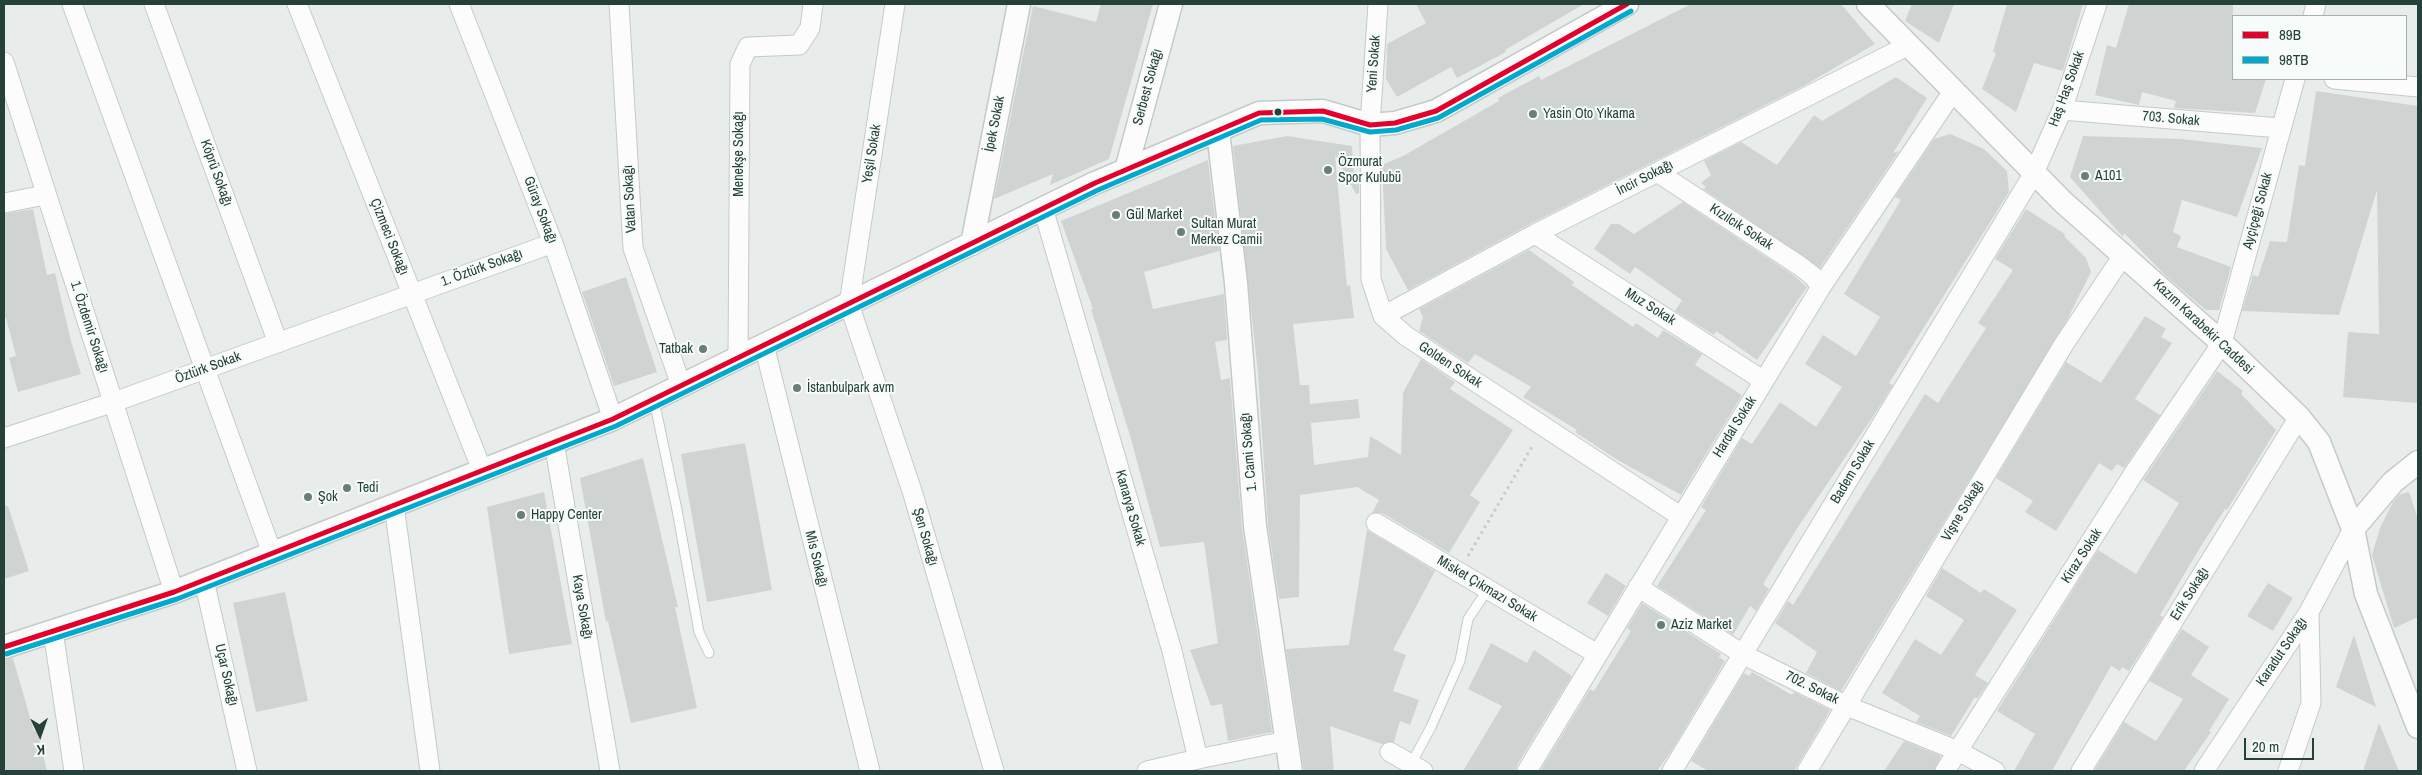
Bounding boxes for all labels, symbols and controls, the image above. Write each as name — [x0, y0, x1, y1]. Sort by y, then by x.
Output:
legend — [2232, 15, 2407, 80]
text: 89B — [2279, 24, 2301, 45]
street label: Yeni Sokak — [1364, 35, 1384, 93]
street label: Serbest Sokağı — [1130, 47, 1166, 127]
street label: Haş Haş Sokak — [2046, 49, 2088, 129]
text: 98TB — [2279, 49, 2308, 70]
street label: İpek Sokak — [981, 95, 1009, 153]
place label: Yasin Oto Yıkama — [1543, 106, 1635, 122]
unlabelled marker — [1273, 107, 1283, 117]
marker: Yasin Oto Yıkama — [1527, 108, 1539, 120]
street label: 703. Sokak — [2142, 108, 2200, 130]
street label: Menekşe Sokağı — [731, 111, 747, 197]
street label: Yeşil Sokak — [859, 123, 885, 185]
street label: Köprü Sokağı — [196, 137, 236, 209]
place label: Özmurat Spor Kulubü — [1338, 154, 1401, 186]
street label: İncir Sokağı — [1614, 157, 1676, 199]
marker: Özmurat Spor Kulubü — [1322, 164, 1334, 176]
street label: Vatan Sokağı — [620, 165, 640, 233]
place label: A101 — [2095, 168, 2122, 184]
marker: A101 — [2079, 170, 2091, 182]
street label: Ayçiçeği Sokak — [2240, 171, 2276, 251]
street label: Güray Sokağı — [520, 174, 560, 246]
street label: Çizmeci Sokağı — [366, 196, 412, 278]
street label: Kızılcık Sokak — [1706, 200, 1776, 254]
place label: Gül Market — [1126, 207, 1182, 223]
marker: Gül Market — [1110, 209, 1122, 221]
place label: Sultan Murat Merkez Camii — [1191, 216, 1262, 248]
marker: Sultan Murat Merkez Camii — [1175, 226, 1187, 238]
street label: 1. Öztürk Sokağı — [439, 245, 525, 291]
street label: Kazım Karabekir Caddesi — [2149, 276, 2257, 378]
street label: 1. Özdemir Sokağı — [66, 279, 112, 375]
street label: Muz Sokak — [1621, 285, 1679, 329]
street label: Golden Sokak — [1415, 338, 1485, 392]
place label: Tatbak — [659, 341, 693, 357]
marker: Tatbak — [697, 343, 709, 355]
street label: Öztürk Sokak — [173, 348, 243, 388]
place label: İstanbulpark avm — [807, 380, 894, 396]
marker: İstanbulpark avm — [791, 382, 803, 394]
street label: Hardal Sokak — [1710, 393, 1760, 461]
street label: 1. Cami Sokağı — [1237, 412, 1261, 492]
street label: Badem Sokak — [1827, 437, 1879, 507]
street label: Kanarya Sokak — [1111, 468, 1149, 548]
street label: Vişne Sokağı — [1938, 477, 1988, 545]
place label: Tedi — [357, 480, 379, 496]
marker: Tedi — [341, 482, 353, 494]
place label: Şok — [318, 489, 338, 505]
marker: Şok — [302, 491, 314, 503]
street label: Şen Sokağı — [909, 506, 941, 568]
place label: Happy Center — [531, 507, 602, 523]
marker: Happy Center — [515, 509, 527, 521]
street label: Kiraz Sokak — [2058, 525, 2106, 587]
street label: Mis Sokağı — [801, 529, 831, 589]
street label: Misket Çıkmazı Sokak — [1434, 552, 1540, 626]
street label: Erik Sokağı — [2167, 564, 2213, 624]
street label: Kaya Sokağı — [568, 573, 596, 641]
street label: Karadut Sokağı — [2253, 614, 2311, 690]
place label: Aziz Market — [1671, 617, 1732, 633]
marker: Aziz Market — [1655, 619, 1667, 631]
street label: Uçar Sokağı — [211, 642, 241, 708]
street label: 702. Sokak — [1783, 668, 1841, 708]
north arrow — [15, 710, 65, 760]
scale bar — [2247, 728, 2317, 760]
text: 20 m — [2252, 736, 2279, 757]
text: K — [36, 741, 45, 759]

